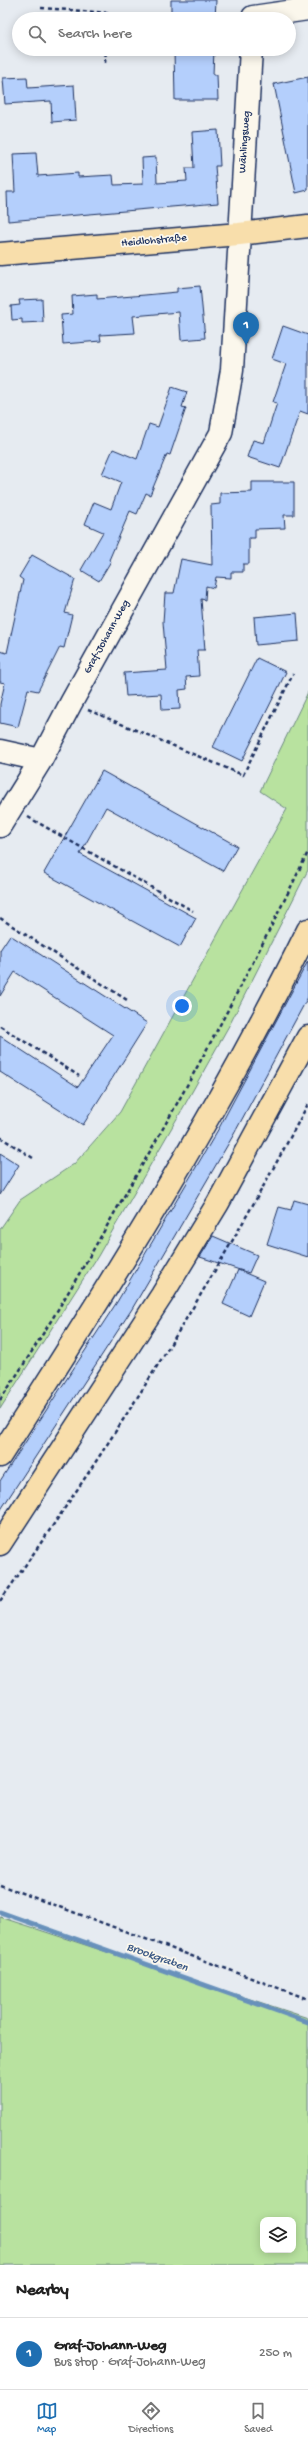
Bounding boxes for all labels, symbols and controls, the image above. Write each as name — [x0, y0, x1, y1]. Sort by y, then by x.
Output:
search box — [12, 12, 296, 56]
icon: search — [26, 23, 48, 45]
text: Search here — [58, 25, 132, 43]
street label: Wählingsweg — [237, 111, 253, 173]
street label: Heidlohstraße — [121, 232, 188, 250]
pin: 1 — [233, 312, 259, 345]
street label: Graf-Johann-Weg — [81, 598, 132, 676]
your location — [172, 996, 192, 1016]
water label: Brookgraben — [124, 1940, 190, 1976]
map controls — [260, 2217, 296, 2253]
button: layers — [260, 2217, 296, 2253]
text: Nearby — [16, 2281, 69, 2301]
text: Graf-Johann-Weg — [54, 2337, 167, 2355]
text: 1 — [26, 2346, 32, 2361]
text: 250 m — [259, 2346, 292, 2361]
text: Bus stop · Graf-Johann-Weg — [54, 2355, 206, 2370]
tab: Map — [36, 2400, 58, 2436]
tab: Directions — [129, 2400, 173, 2436]
tab: Saved — [244, 2400, 272, 2436]

